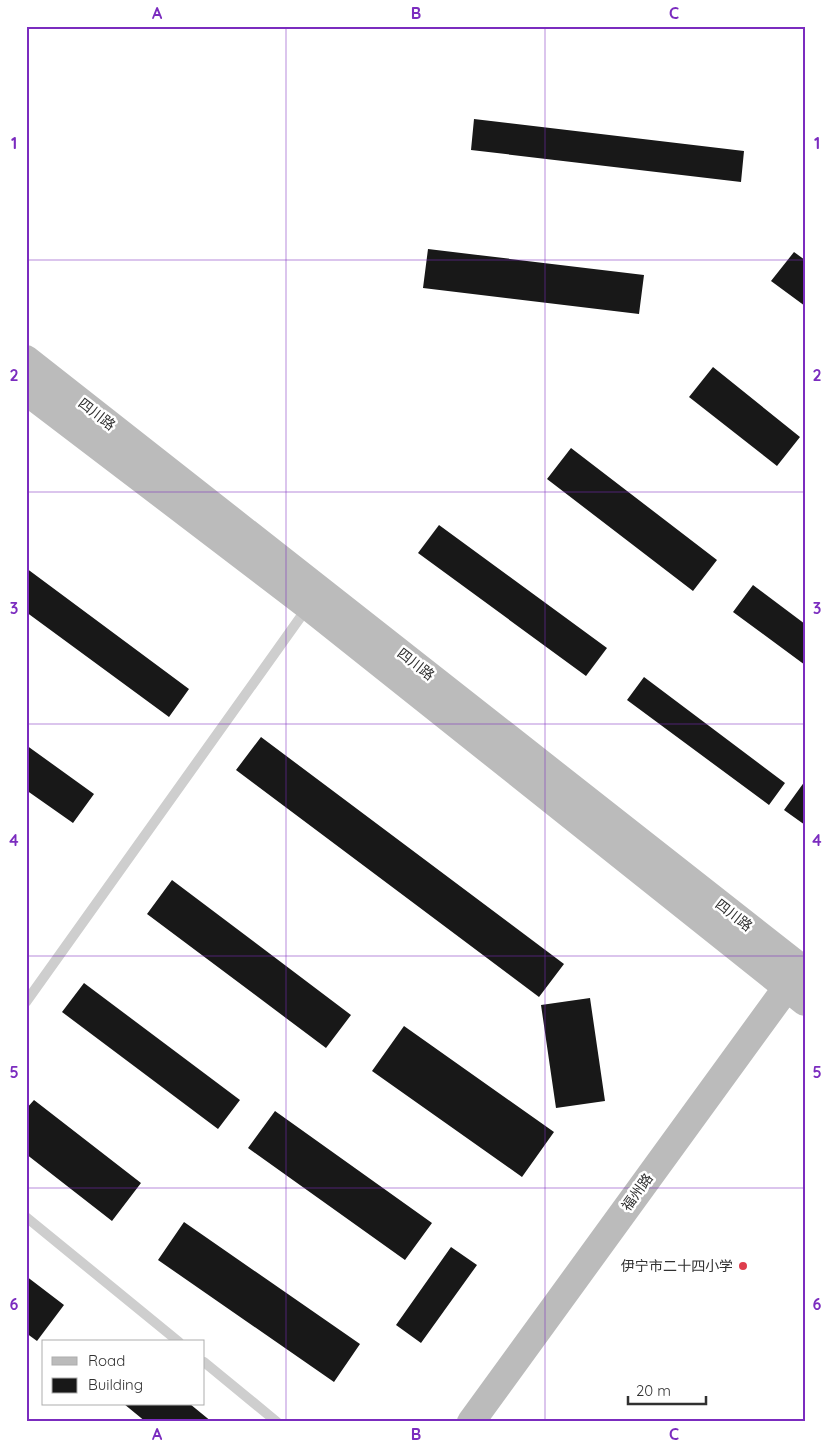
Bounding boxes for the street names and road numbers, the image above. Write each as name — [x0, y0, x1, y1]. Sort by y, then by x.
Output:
street label: 四川路 — [75, 394, 119, 434]
street label: 四川路 — [394, 644, 438, 684]
street label: 四川路 — [712, 895, 756, 935]
street label: 福州路 — [617, 1170, 657, 1214]

